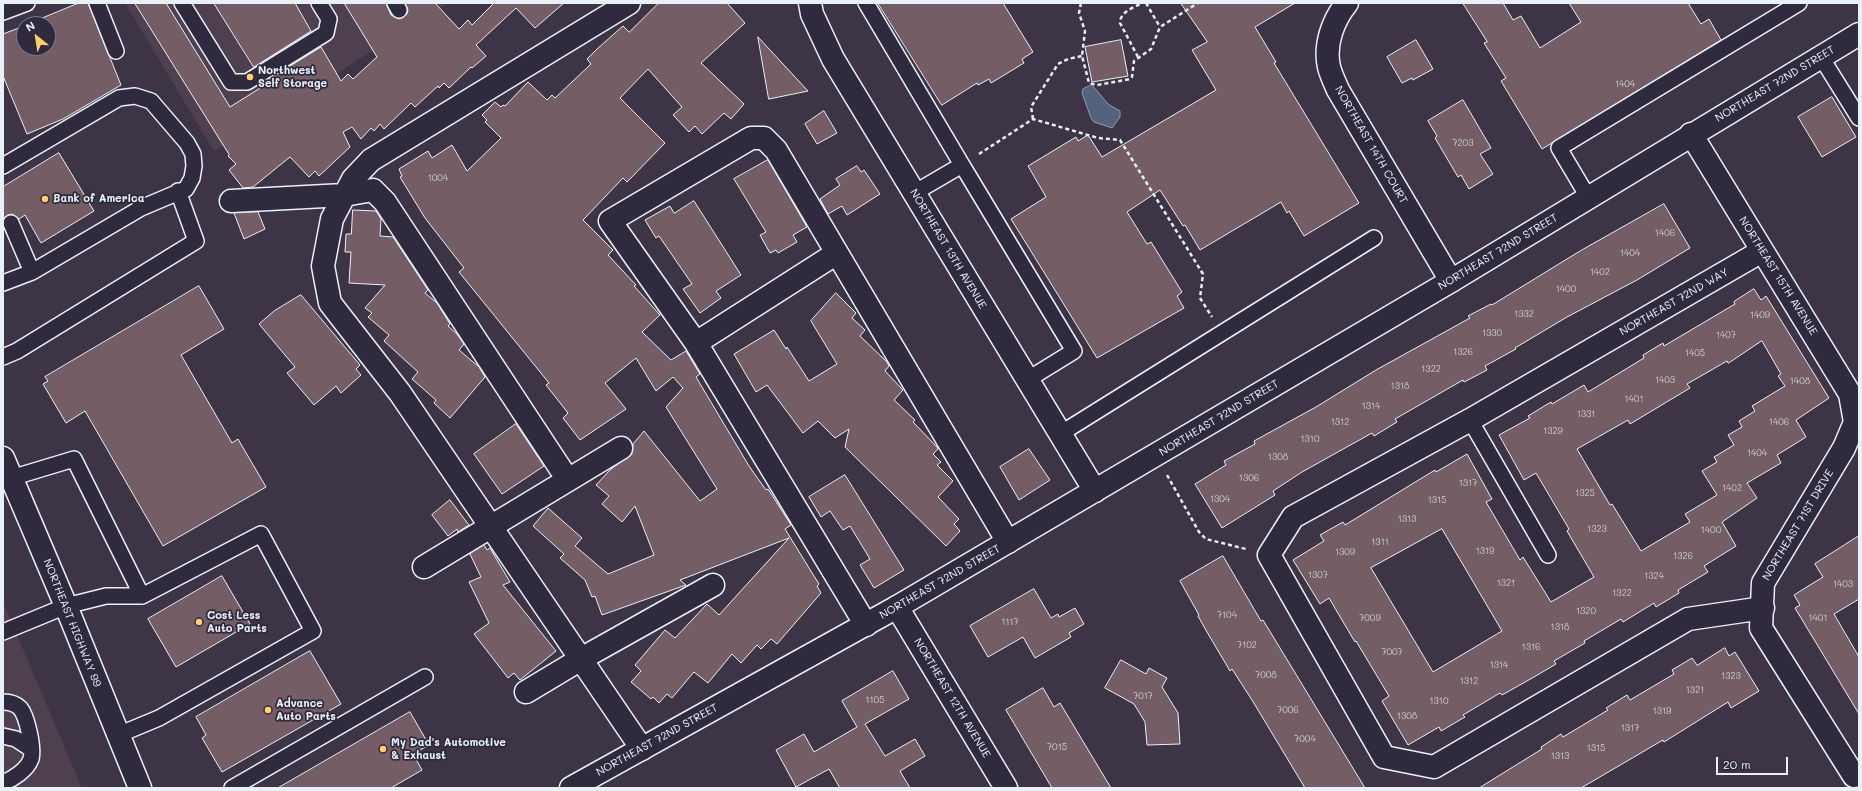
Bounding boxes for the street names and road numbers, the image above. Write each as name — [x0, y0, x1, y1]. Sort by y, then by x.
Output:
street label: NORTHEAST 72ND STREET — [1713, 43, 1837, 125]
street label: NORTHEAST 14TH COURT — [1332, 84, 1410, 206]
street label: NORTHEAST 13TH AVENUE — [907, 187, 989, 311]
street label: NORTHEAST 72ND STREET — [1436, 211, 1560, 293]
street label: NORTHEAST 15TH AVENUE — [1736, 214, 1820, 338]
street label: NORTHEAST 72ND WAY — [1617, 265, 1731, 339]
street label: NORTHEAST 72ND STREET — [1157, 377, 1281, 459]
street label: NORTHEAST 71ST DRIVE — [1760, 467, 1836, 583]
street label: NORTHEAST 72ND STREET — [877, 542, 1003, 622]
street label: NORTHEAST HIGHWAY 99 — [40, 557, 104, 689]
street label: NORTHEAST 12TH AVENUE — [911, 636, 993, 760]
street label: NORTHEAST 72ND STREET — [594, 701, 720, 779]

